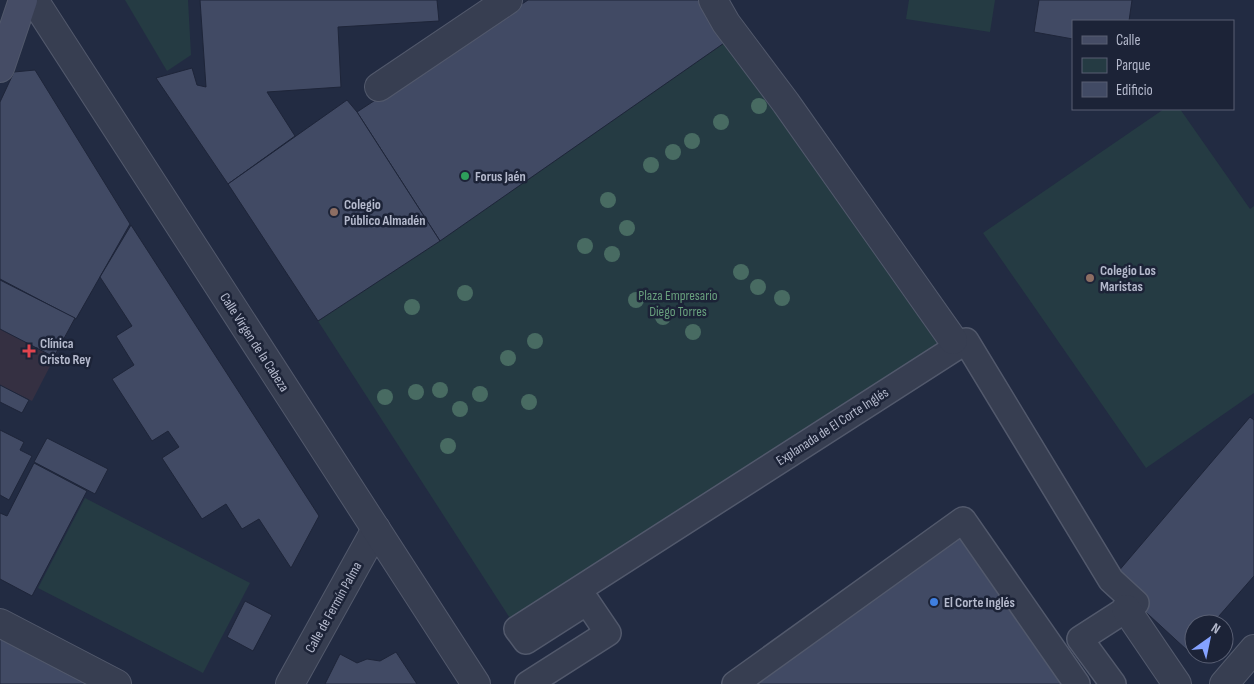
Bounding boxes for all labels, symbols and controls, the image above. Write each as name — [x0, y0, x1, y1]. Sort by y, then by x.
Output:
legend — [1072, 20, 1234, 110]
text: Calle — [1116, 31, 1140, 50]
text: Parque — [1116, 56, 1151, 75]
text: Edificio — [1116, 81, 1153, 100]
place label: Forus Jaén — [475, 168, 526, 185]
marker: Forus Jaén — [459, 170, 471, 182]
place label: Colegio Público Almadén — [344, 196, 426, 229]
marker: Colegio Público Almadén — [328, 206, 340, 218]
place label: Colegio Los Maristas — [1100, 262, 1156, 295]
marker: Colegio Los Maristas — [1084, 272, 1096, 284]
park label: Plaza Empresario Diego Torres — [638, 287, 718, 320]
street label: Calle Virgen de la Cabeza — [216, 290, 293, 395]
place label: Clínica Cristo Rey — [40, 335, 91, 368]
marker: Clínica Cristo Rey — [22, 344, 36, 358]
street label: Explanada de El Corte Inglés — [773, 384, 892, 469]
street label: Calle de Fermín Palma — [301, 559, 365, 656]
place label: El Corte Inglés — [944, 594, 1015, 611]
marker: El Corte Inglés — [928, 596, 940, 608]
north arrow — [1184, 614, 1234, 664]
text: N — [1208, 619, 1224, 638]

